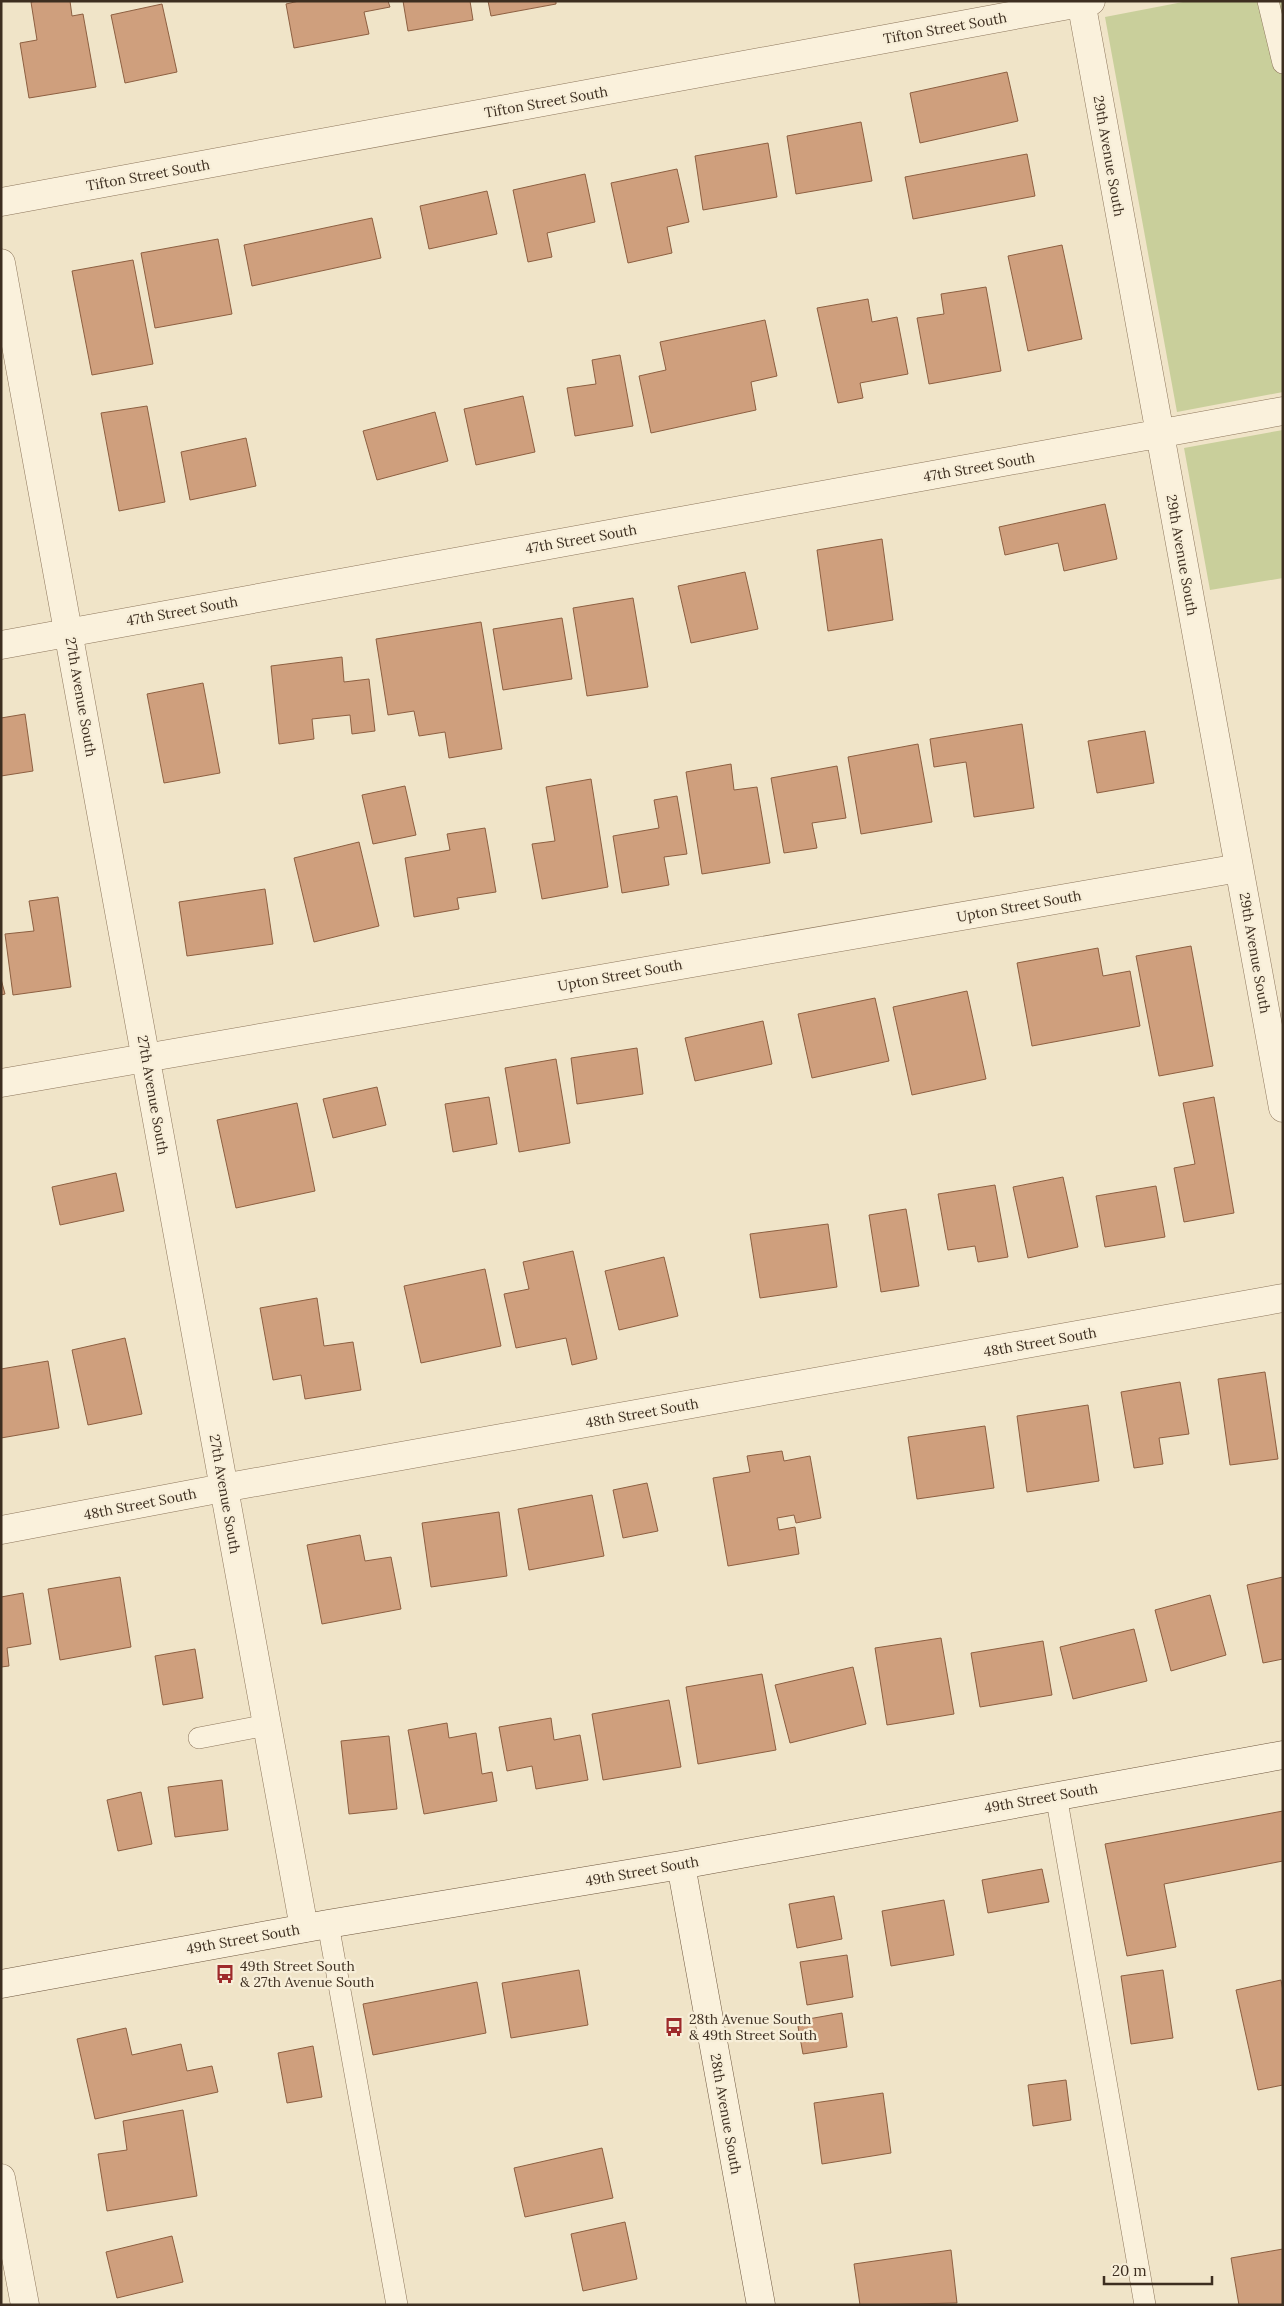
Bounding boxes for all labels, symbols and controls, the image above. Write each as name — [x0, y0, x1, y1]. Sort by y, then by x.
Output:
street label: Tifton Street South — [882, 8, 1008, 48]
street label: Tifton Street South — [483, 82, 609, 122]
street label: 29th Avenue South — [1089, 94, 1129, 218]
street label: Tifton Street South — [85, 155, 211, 195]
street label: 47th Street South — [922, 448, 1036, 486]
street label: 29th Avenue South — [1162, 493, 1202, 617]
street label: 47th Street South — [524, 520, 638, 558]
street label: 47th Street South — [125, 592, 239, 630]
street label: 27th Avenue South — [62, 636, 100, 758]
street label: Upton Street South — [955, 886, 1083, 926]
street label: 29th Avenue South — [1235, 891, 1275, 1015]
street label: Upton Street South — [556, 955, 684, 995]
street label: 27th Avenue South — [134, 1034, 172, 1156]
street label: 48th Street South — [982, 1323, 1098, 1361]
street label: 48th Street South — [584, 1394, 700, 1432]
street label: 27th Avenue South — [206, 1433, 244, 1555]
street label: 48th Street South — [82, 1484, 198, 1524]
street label: 49th Street South — [983, 1779, 1099, 1817]
street label: 49th Street South — [584, 1852, 700, 1890]
street label: 49th Street South — [185, 1920, 301, 1958]
place label: 49th Street South & 27th Avenue South — [240, 1957, 374, 1991]
bus stop icon: 49th Street South & 27th Avenue South — [214, 1963, 236, 1985]
place label: 28th Avenue South & 49th Street South — [689, 2010, 817, 2044]
bus stop icon: 28th Avenue South & 49th Street South — [663, 2016, 685, 2038]
street label: 28th Avenue South — [707, 2052, 745, 2176]
scale bar — [1104, 2254, 1212, 2286]
text: 20 m — [1112, 2261, 1147, 2280]

